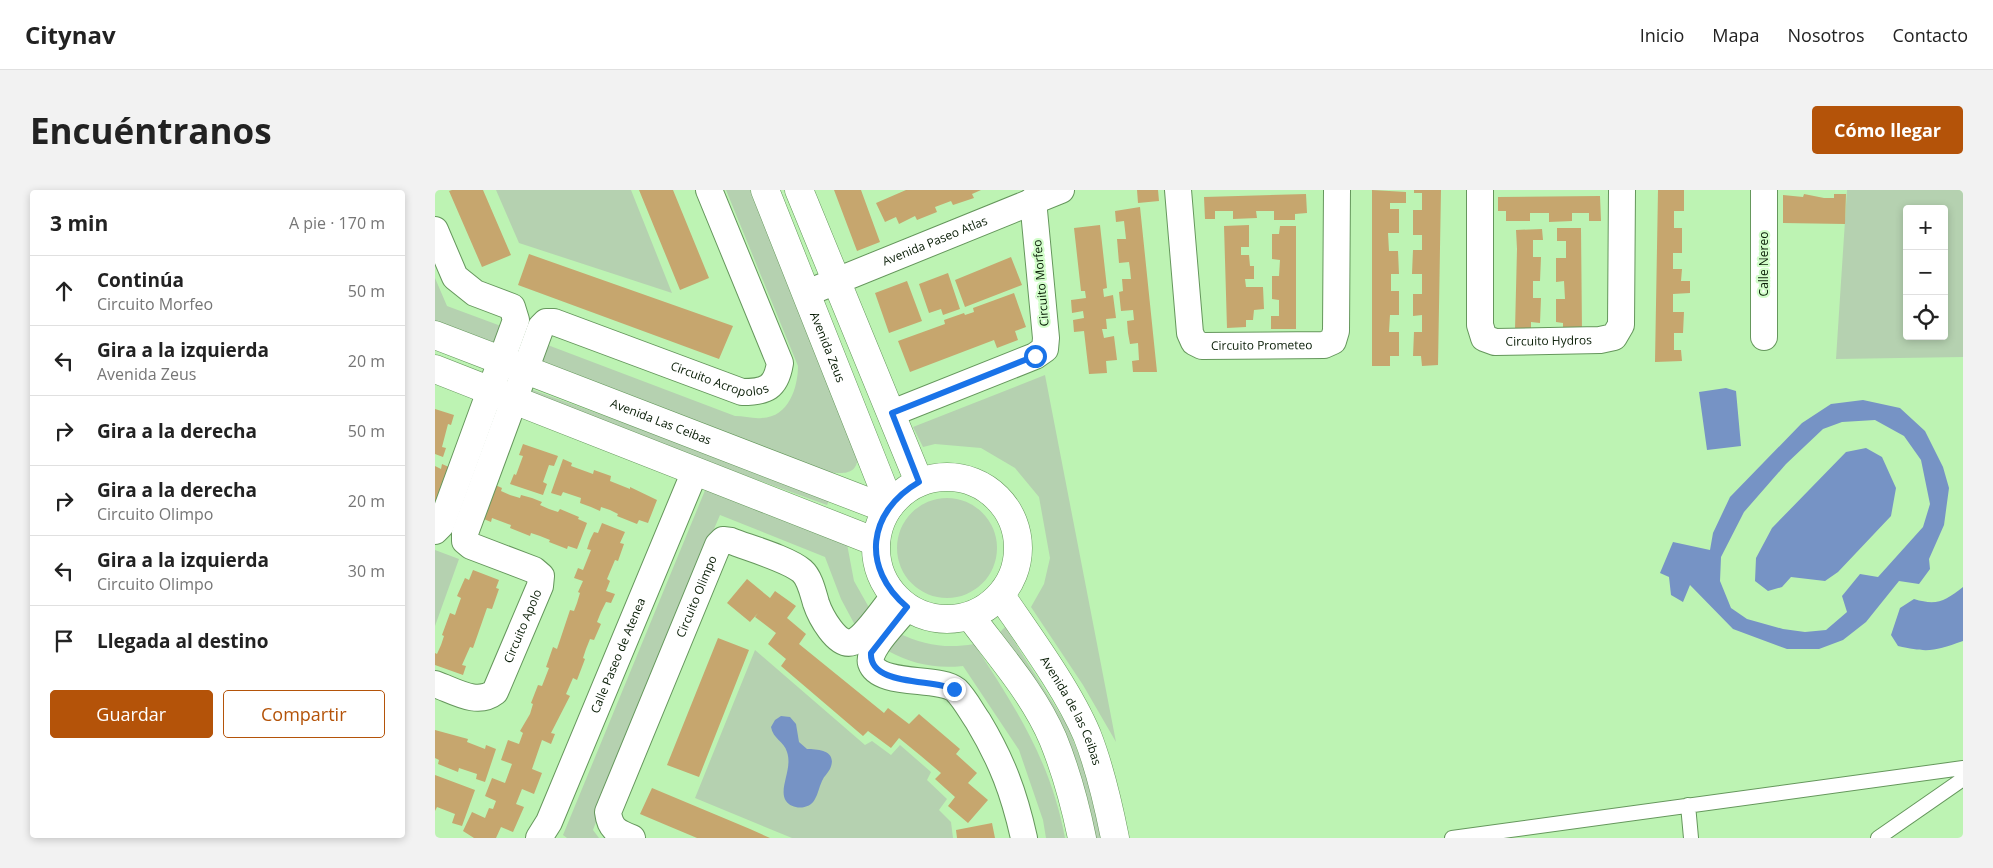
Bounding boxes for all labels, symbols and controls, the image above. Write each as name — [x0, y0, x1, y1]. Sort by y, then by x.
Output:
text: Citynav — [25, 18, 116, 51]
text: Inicio — [1640, 23, 1684, 47]
text: Mapa — [1712, 23, 1760, 47]
text: Nosotros — [1788, 23, 1865, 47]
text: Contacto — [1893, 23, 1968, 47]
button: Cómo llegar — [1812, 106, 1963, 154]
text: Encuéntranos — [30, 107, 272, 154]
map controls — [1903, 205, 1948, 340]
button: + — [1903, 205, 1948, 250]
text: 3 min — [50, 209, 108, 237]
text: A pie · 170 m — [289, 212, 385, 234]
street label: Avenida Paseo Atlas — [880, 212, 990, 270]
street label: Calle Nereo — [1755, 232, 1772, 296]
street label: Circuito Morfeo — [1028, 239, 1053, 327]
button: − — [1903, 250, 1948, 295]
text: Continúa — [97, 267, 184, 293]
icon: ahead — [50, 277, 78, 305]
text: 50 m — [348, 280, 385, 302]
text: Circuito Morfeo — [97, 293, 213, 315]
button: locate — [1903, 295, 1948, 340]
street label: Avenida Zeus — [806, 309, 850, 385]
street label: Circuito Hydros — [1505, 331, 1592, 350]
street label: Circuito Prometeo — [1211, 336, 1313, 354]
text: Gira a la izquierda — [97, 337, 269, 363]
route start — [1024, 345, 1047, 368]
icon: left — [50, 347, 78, 375]
text: 20 m — [348, 350, 385, 372]
street label: Circuito Acropolos — [668, 357, 772, 401]
text: Avenida Zeus — [97, 363, 196, 385]
street label: Avenida Las Ceibas — [608, 394, 714, 449]
icon: right — [50, 417, 78, 445]
text: Gira a la derecha — [97, 418, 257, 444]
text: 50 m — [348, 420, 385, 442]
text: Gira a la derecha — [97, 477, 257, 503]
icon: right — [50, 487, 78, 515]
text: 20 m — [348, 490, 385, 512]
text: Circuito Olimpo — [97, 503, 213, 525]
text: Gira a la izquierda — [97, 547, 269, 573]
street label: Circuito Olimpo — [672, 553, 721, 640]
icon: left — [50, 557, 78, 585]
text: 30 m — [348, 560, 385, 582]
text: Circuito Olimpo — [97, 573, 213, 595]
street label: Circuito Apolo — [499, 587, 546, 666]
street label: Calle Paseo de Atenea — [586, 595, 649, 716]
icon: arrive — [50, 627, 78, 655]
text: Llegada al destino — [97, 628, 269, 654]
street label: Avenida de las Ceibas — [1036, 653, 1106, 768]
route end — [943, 678, 966, 701]
button: Guardar — [50, 690, 213, 738]
button: Compartir — [223, 690, 385, 738]

